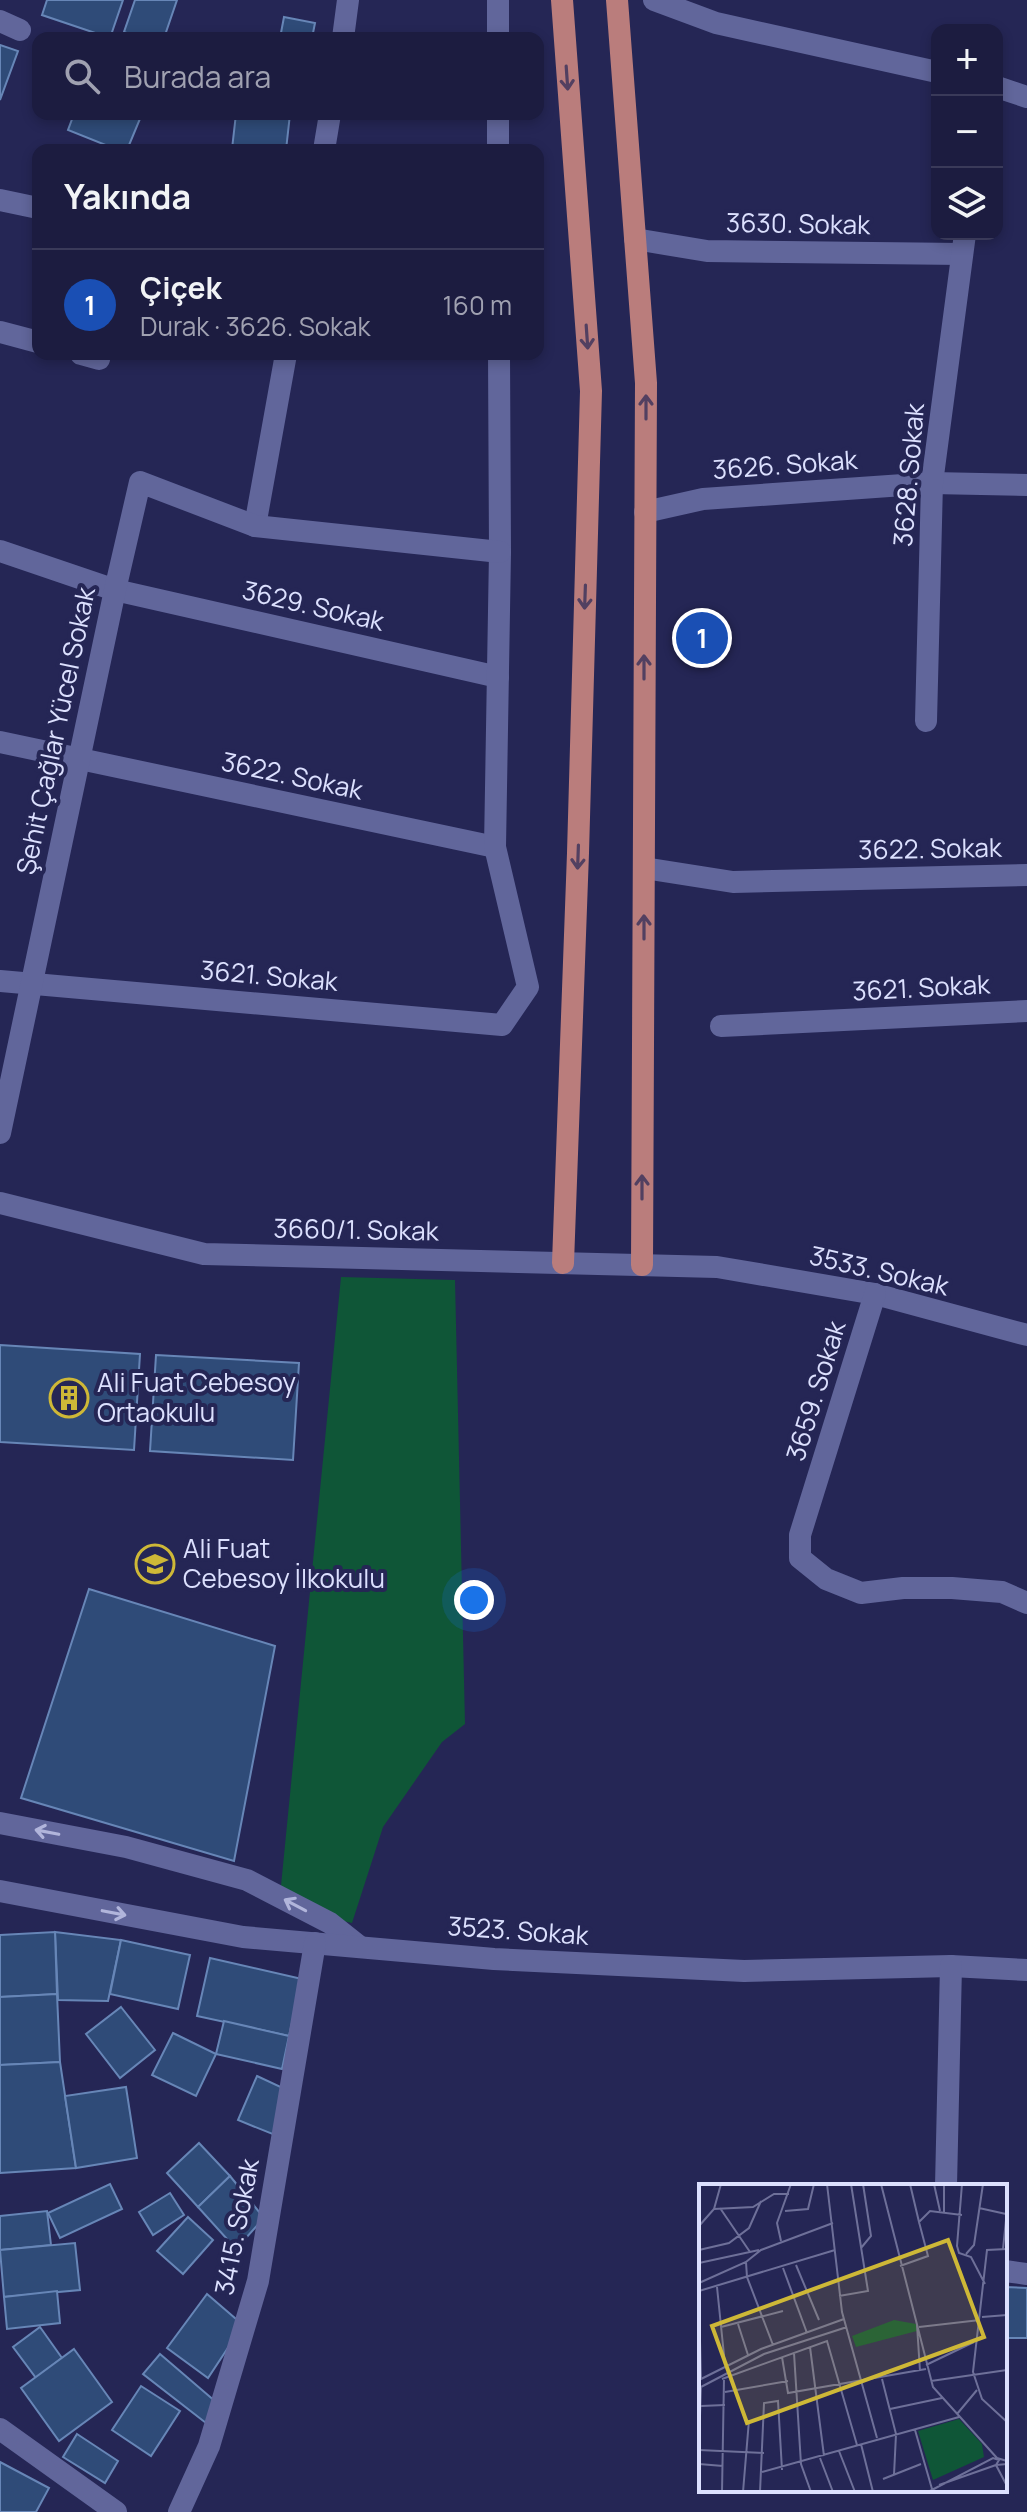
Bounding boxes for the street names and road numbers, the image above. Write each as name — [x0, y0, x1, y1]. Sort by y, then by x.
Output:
street label: 3630. Sokak — [726, 204, 872, 242]
street label: 3628. Sokak — [884, 401, 932, 548]
street label: 3626. Sokak — [711, 441, 860, 487]
street label: 3629. Sokak — [239, 571, 389, 639]
street label: Şehit Çağlar Yücel Sokak — [7, 583, 103, 878]
street label: 3622. Sokak — [218, 742, 367, 808]
street label: 3622. Sokak — [858, 829, 1003, 867]
street label: 3621. Sokak — [199, 951, 340, 999]
street label: 3621. Sokak — [851, 965, 992, 1009]
street label: 3660/1. Sokak — [273, 1210, 440, 1248]
street label: 3533. Sokak — [806, 1237, 953, 1304]
street label: 3659. Sokak — [777, 1315, 854, 1465]
street label: 3523. Sokak — [446, 1907, 591, 1953]
street label: 3415. Sokak — [205, 2154, 267, 2298]

